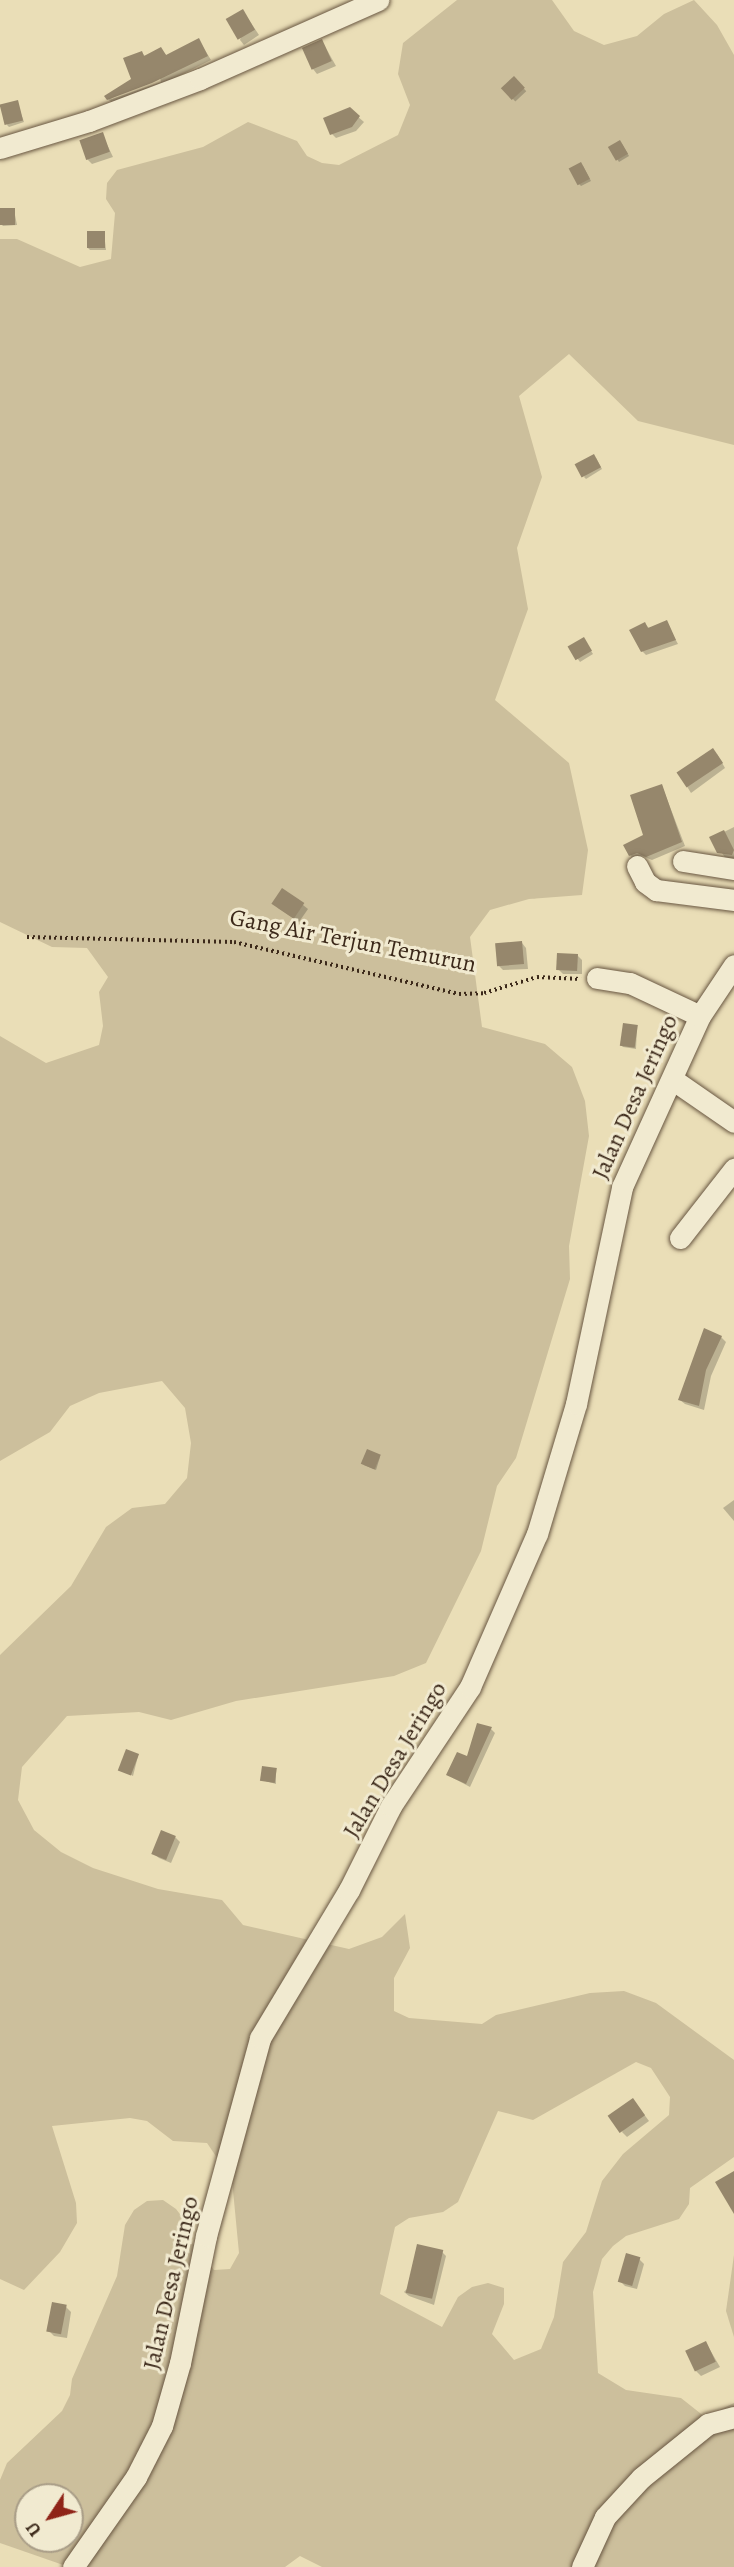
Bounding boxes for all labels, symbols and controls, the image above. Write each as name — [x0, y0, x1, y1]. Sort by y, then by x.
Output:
street label: Gang Air Terjun Temurun — [227, 903, 479, 979]
street label: Jalan Desa Jeringo — [586, 1010, 684, 1184]
street label: Jalan Desa Jeringo — [337, 1677, 453, 1843]
street label: Jalan Desa Jeringo — [137, 2193, 205, 2373]
north arrow — [14, 2483, 84, 2553]
text: U — [19, 2516, 48, 2542]

